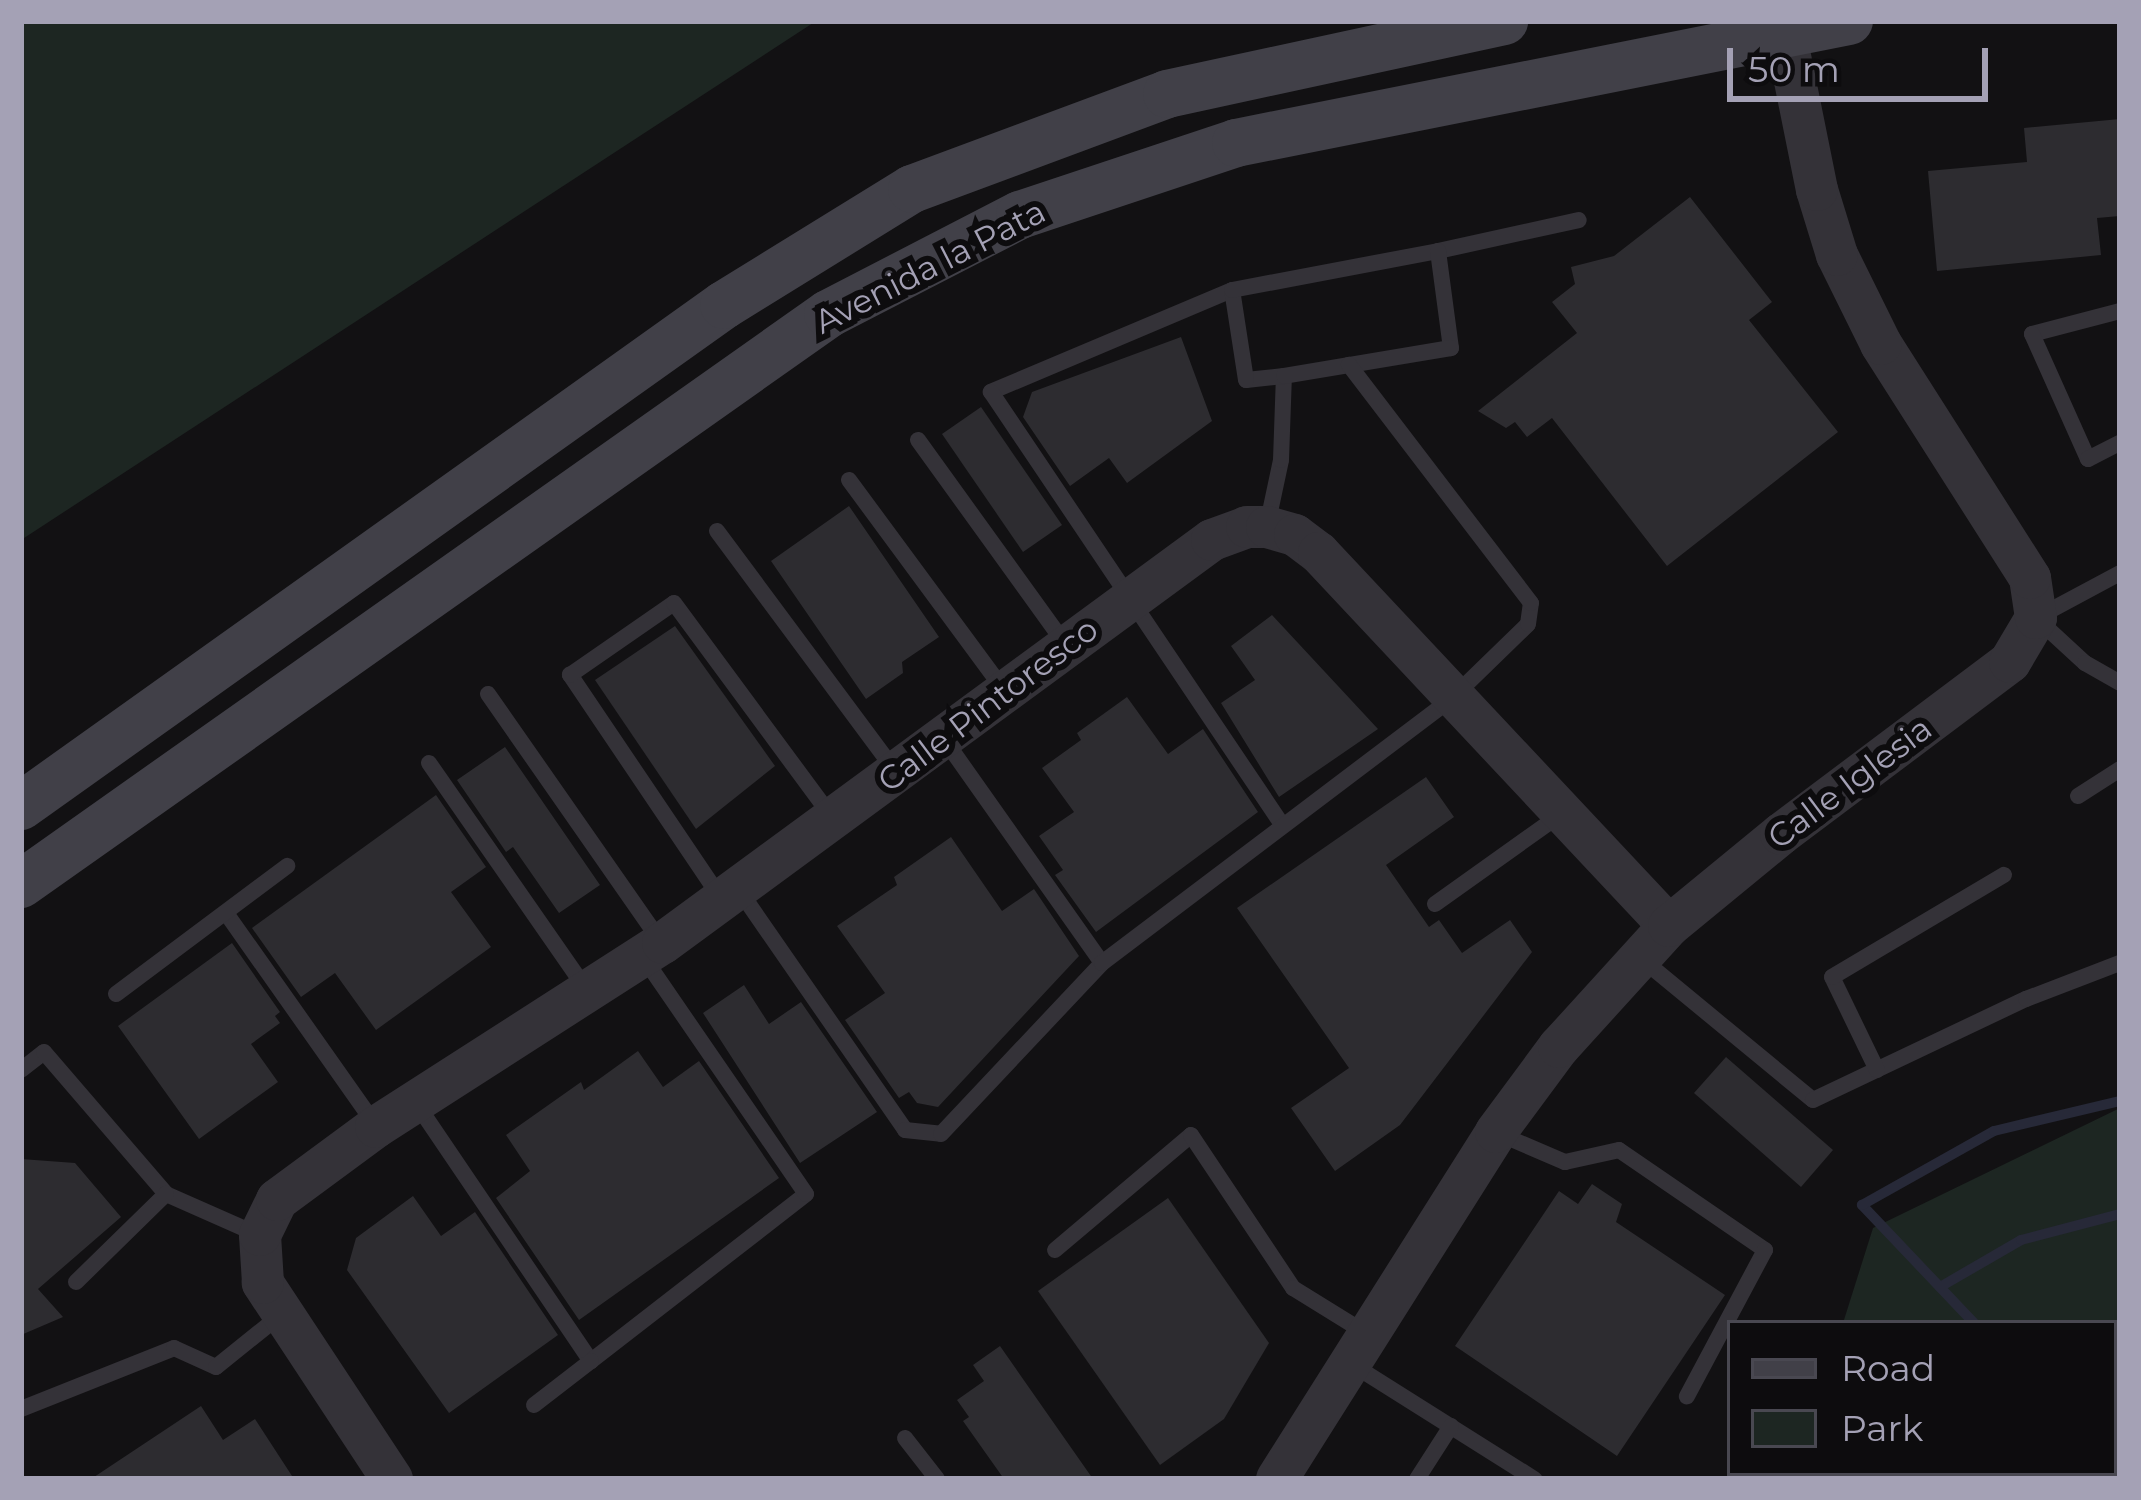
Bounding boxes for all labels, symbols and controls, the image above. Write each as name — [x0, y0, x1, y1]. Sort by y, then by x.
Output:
scale bar — [1733, 24, 1994, 98]
text: 50 m — [1748, 47, 1840, 91]
street label: Avenida la Pata — [808, 192, 1052, 342]
street label: Calle Pintoresco — [870, 609, 1106, 801]
street label: Calle Iglesia — [1760, 709, 1940, 857]
legend — [1727, 1320, 2117, 1476]
text: Road — [1841, 1346, 1935, 1390]
text: Park — [1841, 1406, 1923, 1450]

